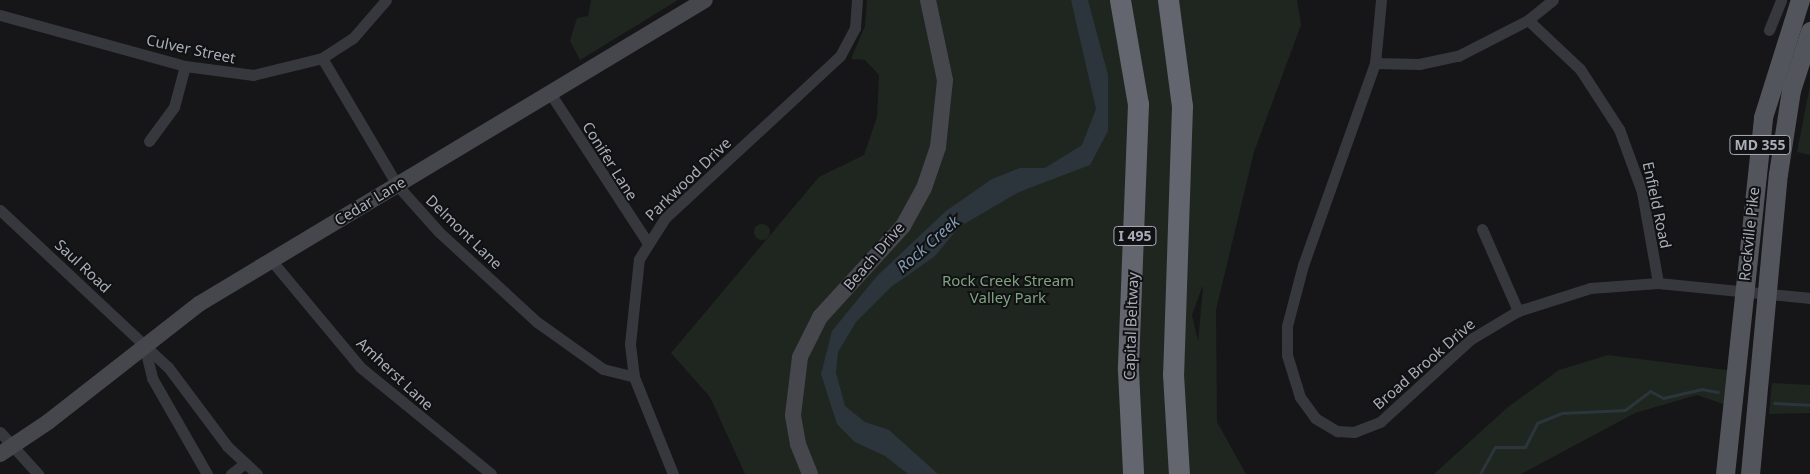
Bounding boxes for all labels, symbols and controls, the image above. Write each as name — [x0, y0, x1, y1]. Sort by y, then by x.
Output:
street label: Culver Street — [145, 31, 237, 67]
street label: Conifer Lane — [579, 118, 641, 204]
street label: Parkwood Drive — [642, 134, 734, 224]
road number: MD 355 — [1729, 134, 1791, 156]
street label: Enfield Road — [1639, 160, 1675, 250]
street label: Cedar Lane — [331, 173, 409, 229]
street label: Rockville Pike — [1735, 186, 1763, 282]
street label: Delmont Lane — [422, 191, 506, 273]
water label: Rock Creek — [893, 212, 963, 276]
street label: Beach Drive — [840, 218, 908, 294]
road number: I 495 — [1112, 225, 1158, 248]
street label: Saul Road — [51, 236, 115, 296]
park label: Rock Creek Stream Valley Park — [942, 271, 1074, 306]
street label: Capital Beltway — [1120, 272, 1142, 380]
street label: Broad Brook Drive — [1369, 315, 1479, 413]
street label: Amherst Lane — [353, 334, 437, 414]

